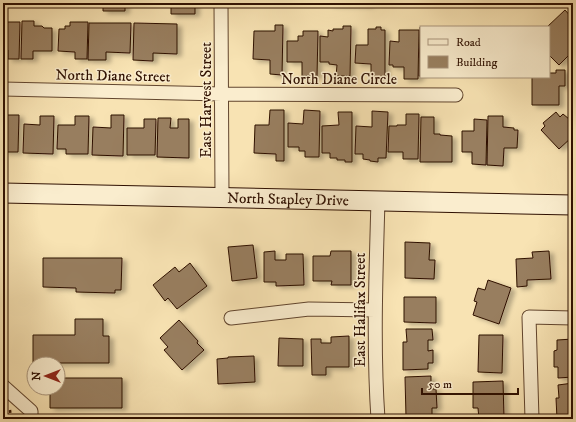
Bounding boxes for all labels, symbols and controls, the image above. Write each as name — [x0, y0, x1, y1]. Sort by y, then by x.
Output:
legend — [420, 26, 550, 78]
text: Road — [456, 35, 481, 50]
street label: East Harvest Street — [197, 42, 216, 158]
text: Building — [456, 55, 497, 70]
street label: North Diane Street — [55, 65, 171, 87]
street label: North Diane Circle — [281, 70, 397, 89]
street label: North Stapley Drive — [227, 188, 349, 210]
street label: East Halifax Street — [351, 253, 370, 367]
north arrow — [26, 356, 66, 396]
scale bar — [422, 370, 518, 396]
text: N — [30, 371, 44, 381]
text: 50 m — [428, 377, 452, 392]

